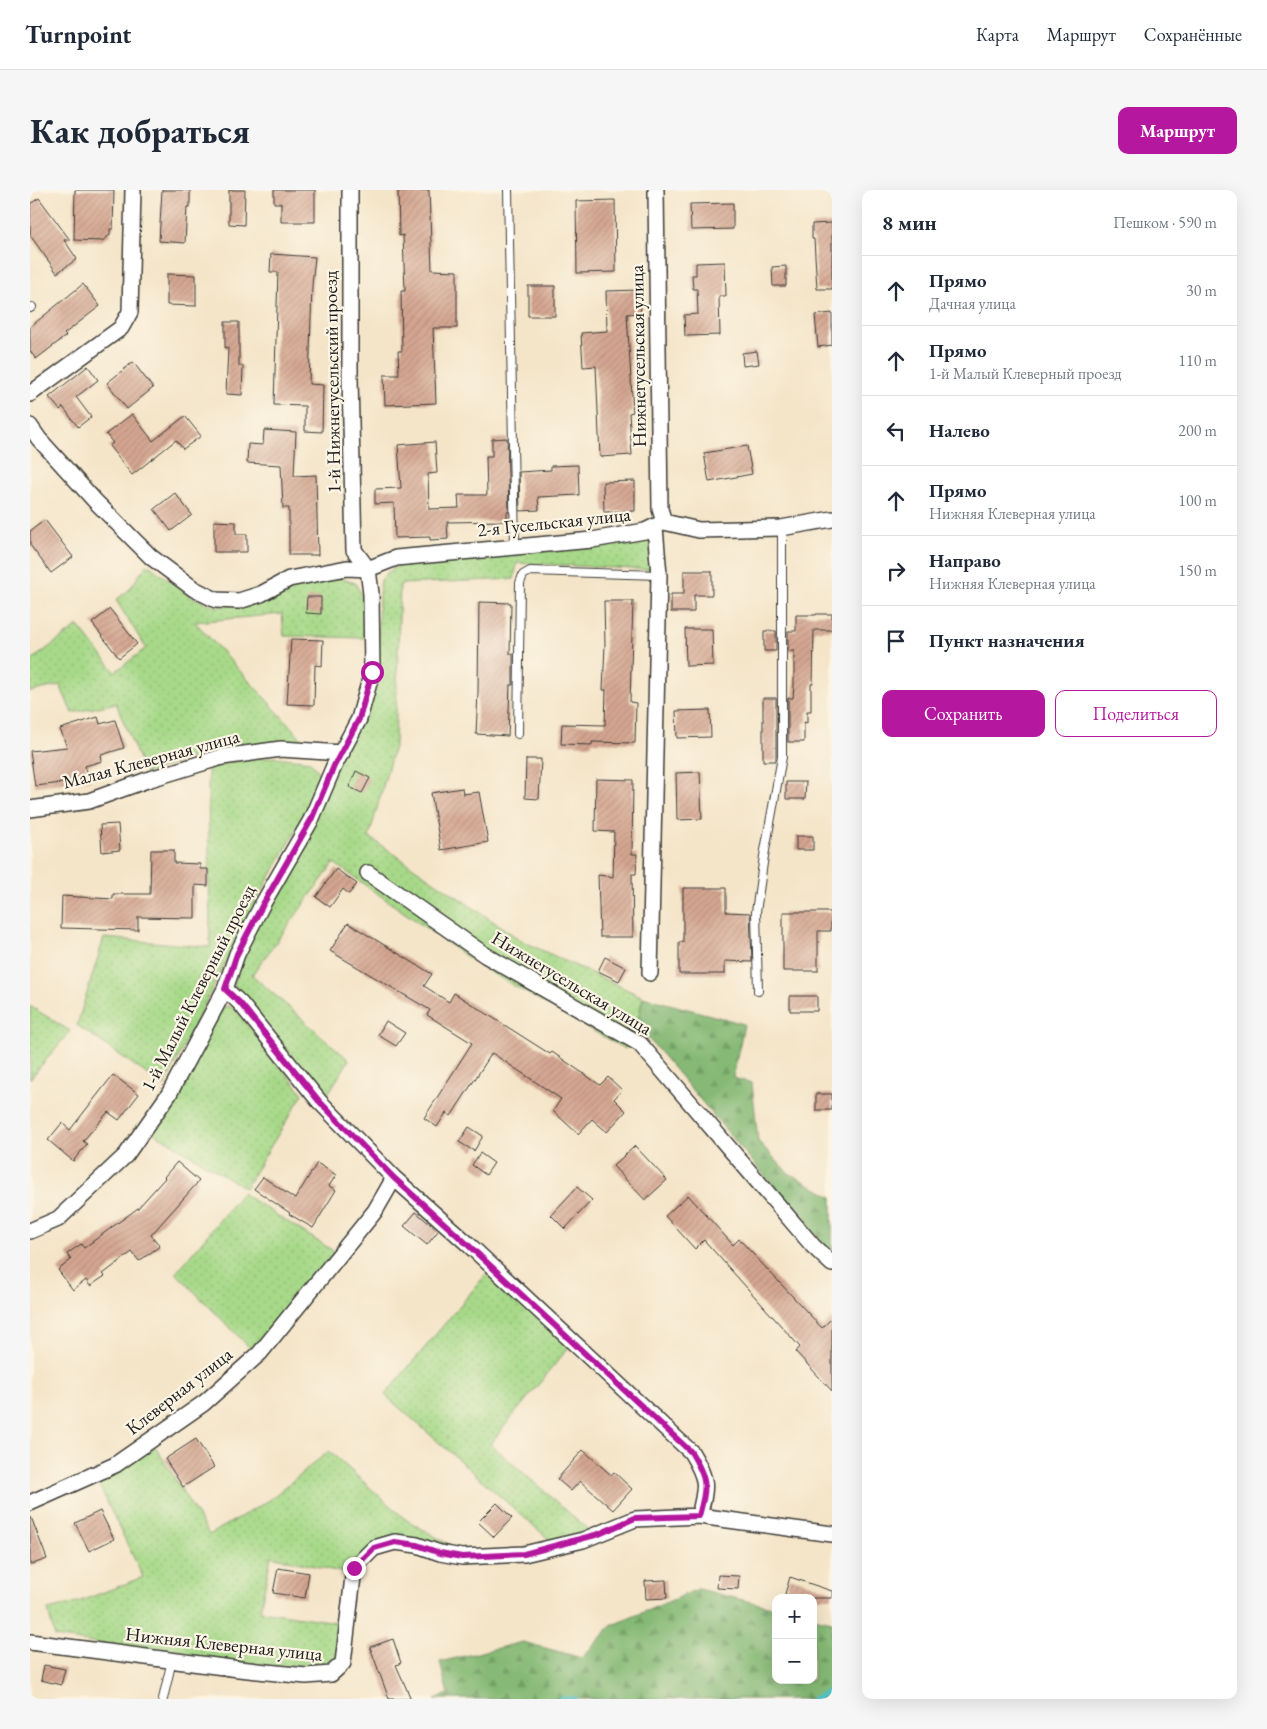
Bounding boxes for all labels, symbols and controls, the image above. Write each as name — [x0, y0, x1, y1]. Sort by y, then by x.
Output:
text: Turnpoint — [25, 19, 131, 50]
text: Карта — [976, 23, 1019, 46]
text: Маршрут — [1047, 23, 1116, 46]
text: Сохранённые — [1144, 23, 1242, 46]
button: Маршрут — [1118, 107, 1237, 154]
text: Как добраться — [30, 108, 250, 153]
text: 8 мин — [882, 209, 937, 236]
text: Пешком · 590 m — [1113, 212, 1217, 233]
street label: Нижнегусельская улица — [624, 264, 652, 448]
text: Прямо — [929, 268, 987, 293]
street label: 1-й Нижнегусельский проезд — [318, 270, 346, 494]
icon: ahead — [882, 277, 910, 305]
text: 30 m — [1186, 280, 1217, 301]
text: Дачная улица — [929, 293, 1016, 314]
text: Прямо — [929, 338, 987, 363]
icon: ahead — [882, 347, 910, 375]
text: 110 m — [1178, 350, 1217, 371]
text: 1-й Малый Клеверный проезд — [929, 363, 1122, 384]
icon: left — [882, 417, 910, 445]
text: Налево — [929, 418, 990, 443]
text: 200 m — [1178, 420, 1217, 441]
text: Прямо — [929, 478, 987, 503]
icon: ahead — [882, 487, 910, 515]
text: 100 m — [1178, 490, 1217, 511]
street label: 2-я Гусельская улица — [476, 501, 632, 542]
text: Нижняя Клеверная улица — [929, 503, 1096, 524]
text: Направо — [929, 548, 1001, 573]
icon: right — [882, 557, 910, 585]
text: 150 m — [1178, 560, 1217, 581]
text: Нижняя Клеверная улица — [929, 573, 1096, 594]
icon: arrive — [882, 627, 910, 655]
text: Пункт назначения — [929, 628, 1085, 653]
route start — [361, 661, 384, 684]
button: Сохранить — [882, 690, 1045, 737]
button: Поделиться — [1055, 690, 1217, 737]
street label: Малая Клеверная улица — [60, 723, 242, 795]
street label: 1-й Малый Клеверный проезд — [135, 880, 261, 1096]
street label: Нижнегусельская улица — [487, 925, 657, 1041]
street label: Клеверная улица — [121, 1341, 238, 1440]
route end — [343, 1557, 366, 1580]
map controls — [772, 1594, 817, 1684]
button: + — [772, 1594, 817, 1639]
street label: Нижняя Клеверная улица — [124, 1621, 324, 1667]
button: − — [772, 1639, 817, 1684]

